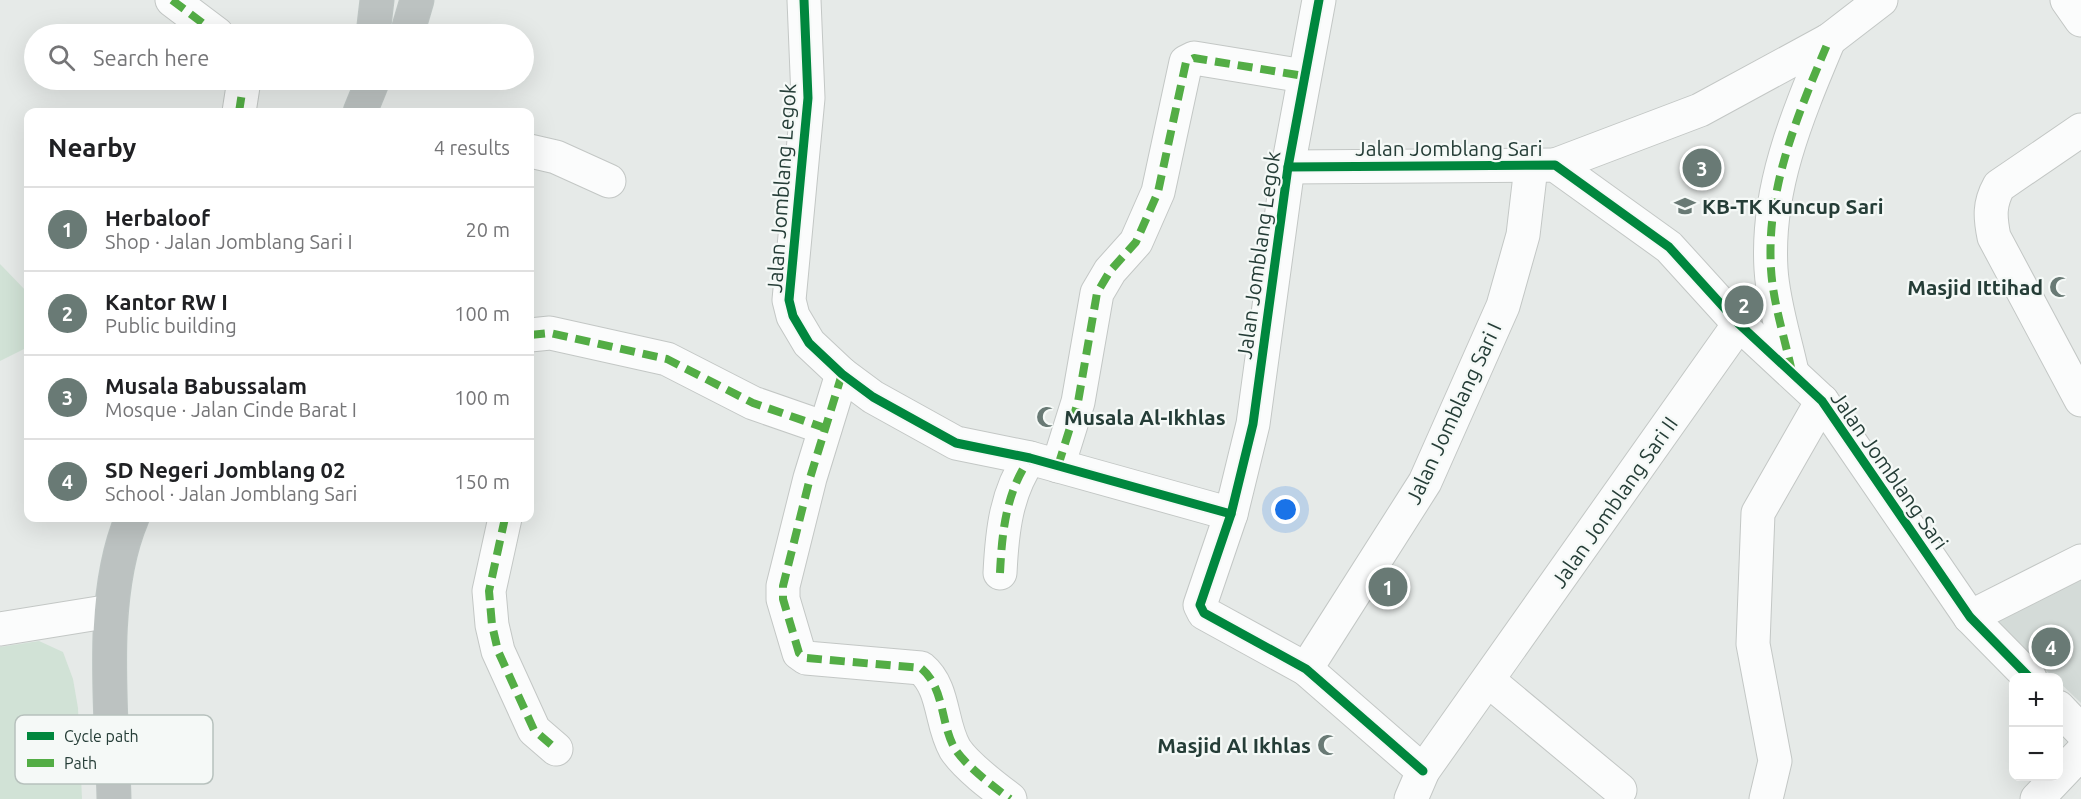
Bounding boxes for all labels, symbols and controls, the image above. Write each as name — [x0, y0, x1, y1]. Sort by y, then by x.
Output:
search box — [24, 24, 534, 90]
icon: search — [45, 41, 78, 74]
text: Search here — [93, 45, 209, 70]
street label: Jalan Jomblang Legok — [762, 82, 800, 293]
text: Nearby — [48, 133, 136, 162]
text: 4 results — [434, 136, 510, 159]
street label: Jalan Jomblang Sari — [1355, 136, 1543, 160]
pin: 3 — [1682, 146, 1722, 190]
street label: Jalan Jomblang Legok — [1232, 149, 1285, 361]
school or university icon: KB-TK Kuncup Sari — [1673, 194, 1697, 218]
place label: KB-TK Kuncup Sari — [1702, 194, 1884, 218]
text: Herbaloof — [105, 205, 210, 230]
text: 1 — [62, 218, 73, 241]
text: 20 m — [466, 218, 510, 241]
text: Shop · Jalan Jomblang Sari I — [105, 230, 353, 253]
place label: Masjid Ittihad — [1907, 275, 2043, 299]
mosque icon: Masjid Ittihad — [2048, 275, 2072, 299]
pin: 2 — [1724, 282, 1764, 328]
text: Kantor RW I — [105, 289, 228, 314]
text: 2 — [62, 302, 73, 325]
text: 100 m — [454, 302, 510, 325]
text: Public building — [105, 314, 237, 337]
street label: Jalan Jomblang Sari I — [1400, 318, 1506, 508]
text: Musala Babussalam — [105, 373, 307, 398]
text: 3 — [62, 386, 73, 409]
text: 100 m — [454, 386, 510, 409]
street label: Jalan Jomblang Sari — [1826, 386, 1954, 554]
text: Mosque · Jalan Cinde Barat I — [105, 398, 357, 421]
mosque icon: Musala Al-Ikhlas — [1035, 405, 1059, 429]
place label: Musala Al-Ikhlas — [1064, 405, 1226, 429]
street label: Jalan Jomblang Sari II — [1546, 412, 1682, 592]
text: SD Negeri Jomblang 02 — [105, 457, 345, 482]
text: 4 — [62, 470, 73, 493]
text: 150 m — [454, 470, 510, 493]
text: School · Jalan Jomblang Sari — [105, 482, 357, 505]
your location — [1271, 495, 1300, 524]
pin: 1 — [1368, 564, 1408, 610]
pin: 4 — [2032, 624, 2070, 670]
map controls — [2009, 673, 2063, 781]
button: + — [2009, 673, 2063, 727]
legend — [15, 715, 213, 784]
text: Cycle path — [64, 727, 139, 745]
button: − — [2009, 727, 2063, 781]
place label: Masjid Al Ikhlas — [1157, 733, 1311, 757]
mosque icon: Masjid Al Ikhlas — [1316, 733, 1340, 757]
text: Path — [64, 754, 97, 772]

